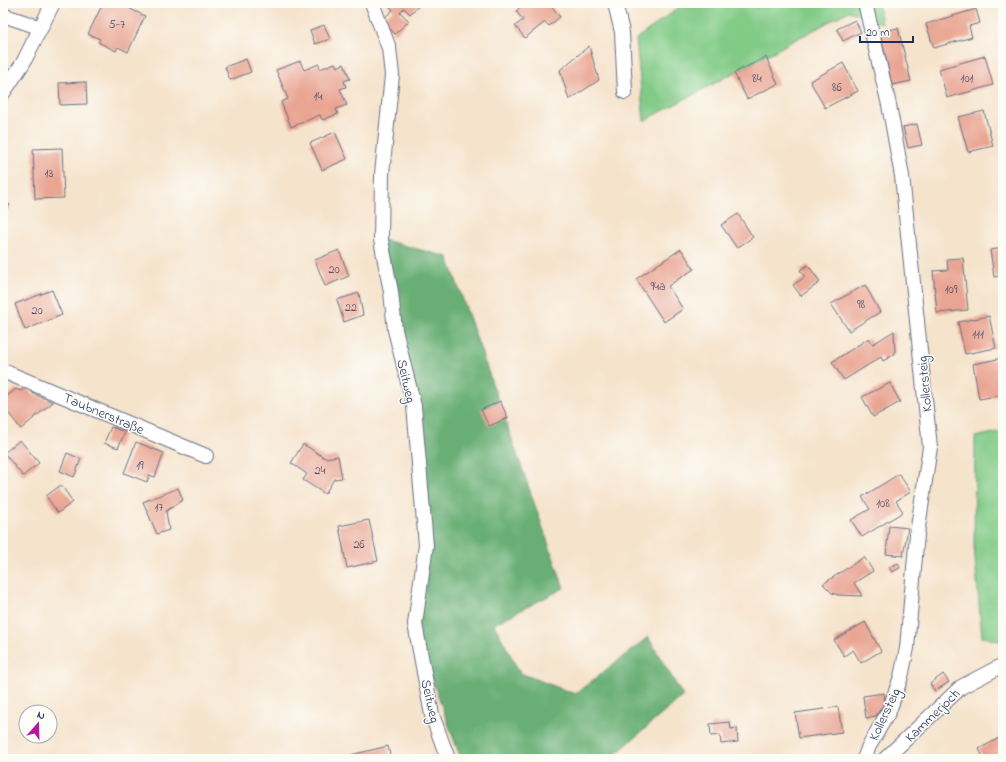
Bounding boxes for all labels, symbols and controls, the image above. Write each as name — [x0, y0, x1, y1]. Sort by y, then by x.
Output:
house number: 5-7 — [109, 16, 125, 34]
scale bar — [860, 18, 913, 44]
text: 20 m — [866, 24, 889, 42]
house number: 84 — [752, 70, 762, 88]
house number: 101 — [961, 70, 974, 88]
house number: 86 — [832, 79, 843, 97]
house number: 14 — [314, 88, 322, 106]
house number: 13 — [45, 165, 53, 183]
house number: 20 — [328, 261, 340, 279]
house number: 94a — [650, 278, 666, 296]
house number: 109 — [945, 281, 958, 299]
house number: 98 — [857, 296, 866, 314]
house number: 22 — [345, 299, 357, 317]
house number: 20 — [31, 302, 43, 320]
house number: 111 — [972, 326, 984, 344]
street label: Kollersteig — [913, 355, 939, 413]
street label: Seitweg — [389, 357, 421, 405]
street label: Taubnerstraße — [60, 388, 148, 441]
house number: 19 — [136, 457, 144, 475]
house number: 24 — [315, 462, 326, 480]
house number: 108 — [876, 495, 890, 513]
house number: 17 — [155, 499, 163, 517]
house number: 26 — [353, 536, 365, 554]
street label: Seitweg — [413, 677, 445, 725]
street label: Kammerjoch — [901, 684, 965, 748]
street label: Kollersteig — [864, 685, 908, 745]
north arrow — [18, 704, 58, 744]
text: N — [35, 707, 47, 724]

